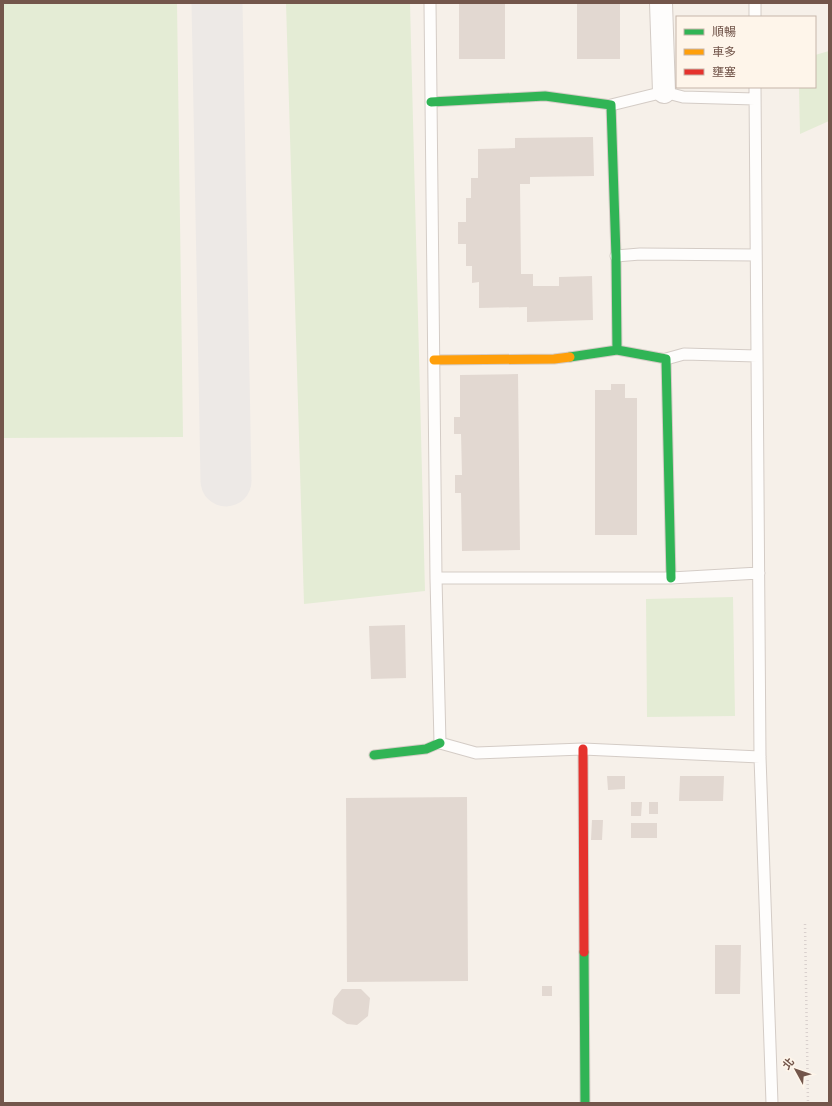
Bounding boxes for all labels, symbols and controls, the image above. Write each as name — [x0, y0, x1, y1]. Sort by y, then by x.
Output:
legend — [676, 16, 816, 88]
text: 順暢 — [712, 24, 736, 38]
text: 車多 — [712, 44, 736, 58]
text: 壅塞 — [712, 64, 736, 78]
north arrow — [776, 1050, 816, 1090]
text: 北 — [779, 1055, 796, 1072]

